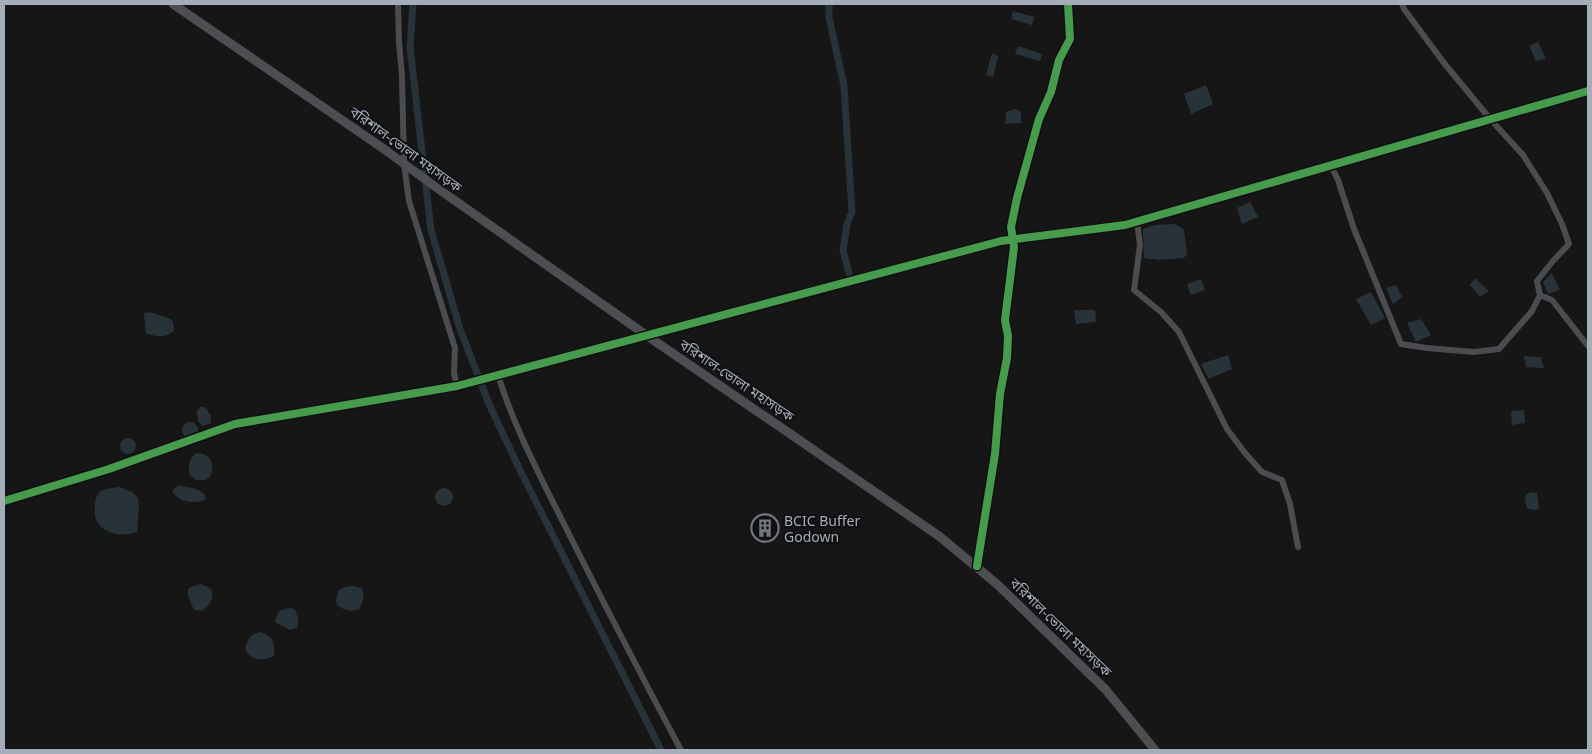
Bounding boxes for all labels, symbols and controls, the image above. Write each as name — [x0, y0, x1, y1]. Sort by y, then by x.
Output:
street label: বরিশাল-ভোলা মহাসড়ক — [345, 101, 466, 197]
street label: বরিশাল-ভোলা মহাসড়ক — [675, 334, 799, 426]
place label: BCIC Buffer Godown — [784, 511, 860, 546]
building icon: BCIC Buffer Godown — [750, 513, 780, 543]
street label: বরিশাল-ভোলা মহাসড়ক — [1005, 573, 1116, 681]

